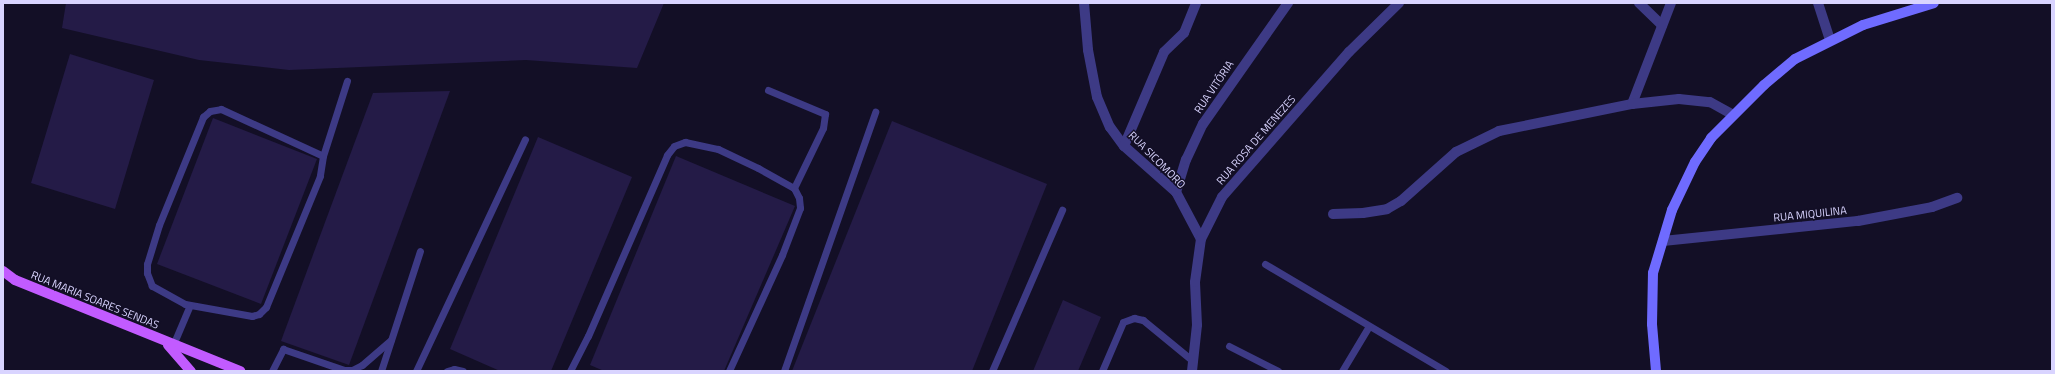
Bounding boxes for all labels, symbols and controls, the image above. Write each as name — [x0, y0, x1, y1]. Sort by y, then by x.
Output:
street label: RUA VITÓRIA — [1192, 58, 1236, 116]
street label: RUA ROSA DE MENEZES — [1214, 93, 1298, 187]
street label: RUA SICOMORO — [1126, 129, 1188, 191]
street label: RUA MIQUILINA — [1773, 204, 1847, 224]
street label: RUA MARIA SOARES SENDAS — [29, 268, 161, 332]

